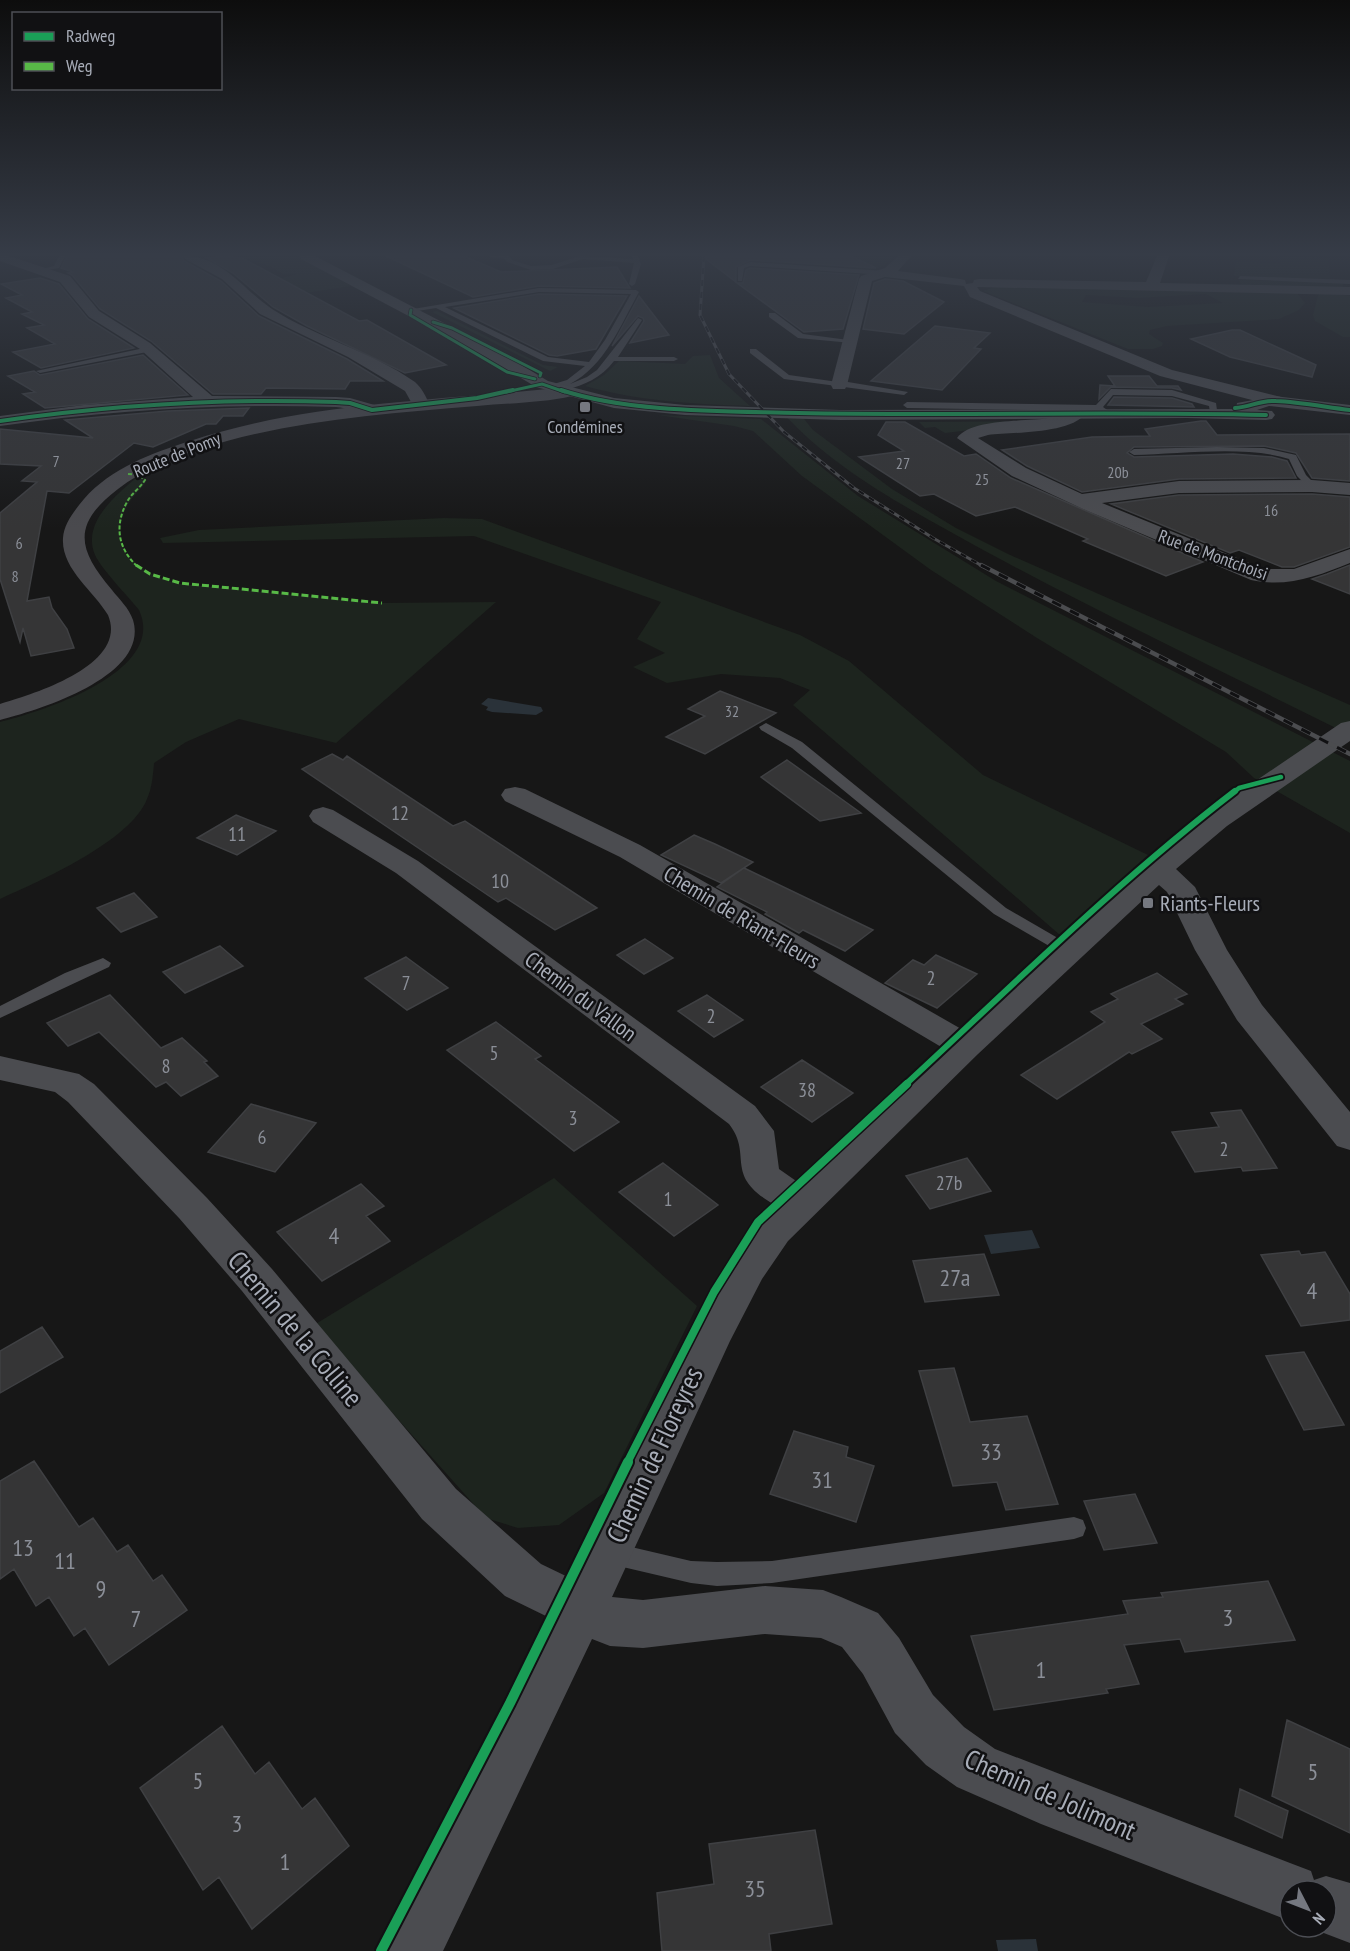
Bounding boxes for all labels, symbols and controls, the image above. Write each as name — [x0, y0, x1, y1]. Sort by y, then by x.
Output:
legend — [12, 12, 222, 90]
text: Radweg — [66, 24, 115, 47]
text: Weg — [66, 54, 93, 77]
marker: Condémines — [578, 400, 592, 414]
place label: Condémines — [547, 415, 623, 438]
street label: Route de Pomy — [130, 426, 224, 483]
house number: 7 — [52, 451, 60, 471]
house number: 27 — [896, 453, 910, 473]
house number: 20b — [1107, 462, 1129, 482]
house number: 25 — [975, 469, 989, 489]
house number: 16 — [1264, 500, 1278, 520]
street label: Rue de Montchoisi — [1155, 524, 1271, 585]
house number: 6 — [15, 533, 23, 553]
house number: 8 — [11, 566, 19, 586]
house number: 32 — [725, 701, 739, 721]
house number: 12 — [391, 800, 409, 826]
house number: 11 — [228, 821, 246, 847]
street label: Chemin de Riant-Fleurs — [659, 859, 825, 975]
house number: 10 — [491, 868, 509, 894]
place label: Riants-Fleurs — [1160, 889, 1260, 917]
marker: Riants-Fleurs — [1141, 896, 1155, 910]
street label: Chemin du Vallon — [519, 945, 643, 1047]
house number: 2 — [927, 965, 936, 991]
house number: 7 — [402, 970, 411, 996]
house number: 2 — [707, 1003, 716, 1029]
house number: 5 — [490, 1040, 499, 1066]
house number: 8 — [162, 1053, 171, 1079]
house number: 38 — [798, 1077, 816, 1103]
house number: 3 — [569, 1105, 578, 1131]
house number: 6 — [258, 1124, 267, 1150]
house number: 2 — [1220, 1136, 1229, 1162]
house number: 27b — [936, 1170, 962, 1196]
house number: 1 — [664, 1186, 673, 1212]
house number: 4 — [329, 1220, 340, 1251]
street label: Chemin de la Colline — [221, 1244, 371, 1413]
house number: 27a — [940, 1262, 970, 1293]
house number: 4 — [1307, 1275, 1318, 1306]
street label: Chemin de Floreyres — [599, 1361, 710, 1548]
house number: 33 — [980, 1436, 1002, 1467]
house number: 31 — [811, 1464, 833, 1495]
house number: 13 — [12, 1532, 34, 1563]
house number: 11 — [54, 1545, 76, 1576]
house number: 9 — [96, 1573, 106, 1604]
house number: 3 — [1223, 1602, 1233, 1633]
house number: 7 — [131, 1603, 141, 1634]
house number: 1 — [1036, 1654, 1046, 1685]
street label: Chemin de Jolimont — [960, 1741, 1142, 1847]
house number: 5 — [1308, 1756, 1318, 1787]
house number: 5 — [193, 1765, 203, 1796]
house number: 3 — [232, 1808, 242, 1839]
house number: 1 — [280, 1846, 290, 1877]
house number: 35 — [744, 1873, 766, 1904]
north arrow — [1278, 1879, 1338, 1939]
text: N — [1309, 1909, 1329, 1929]

